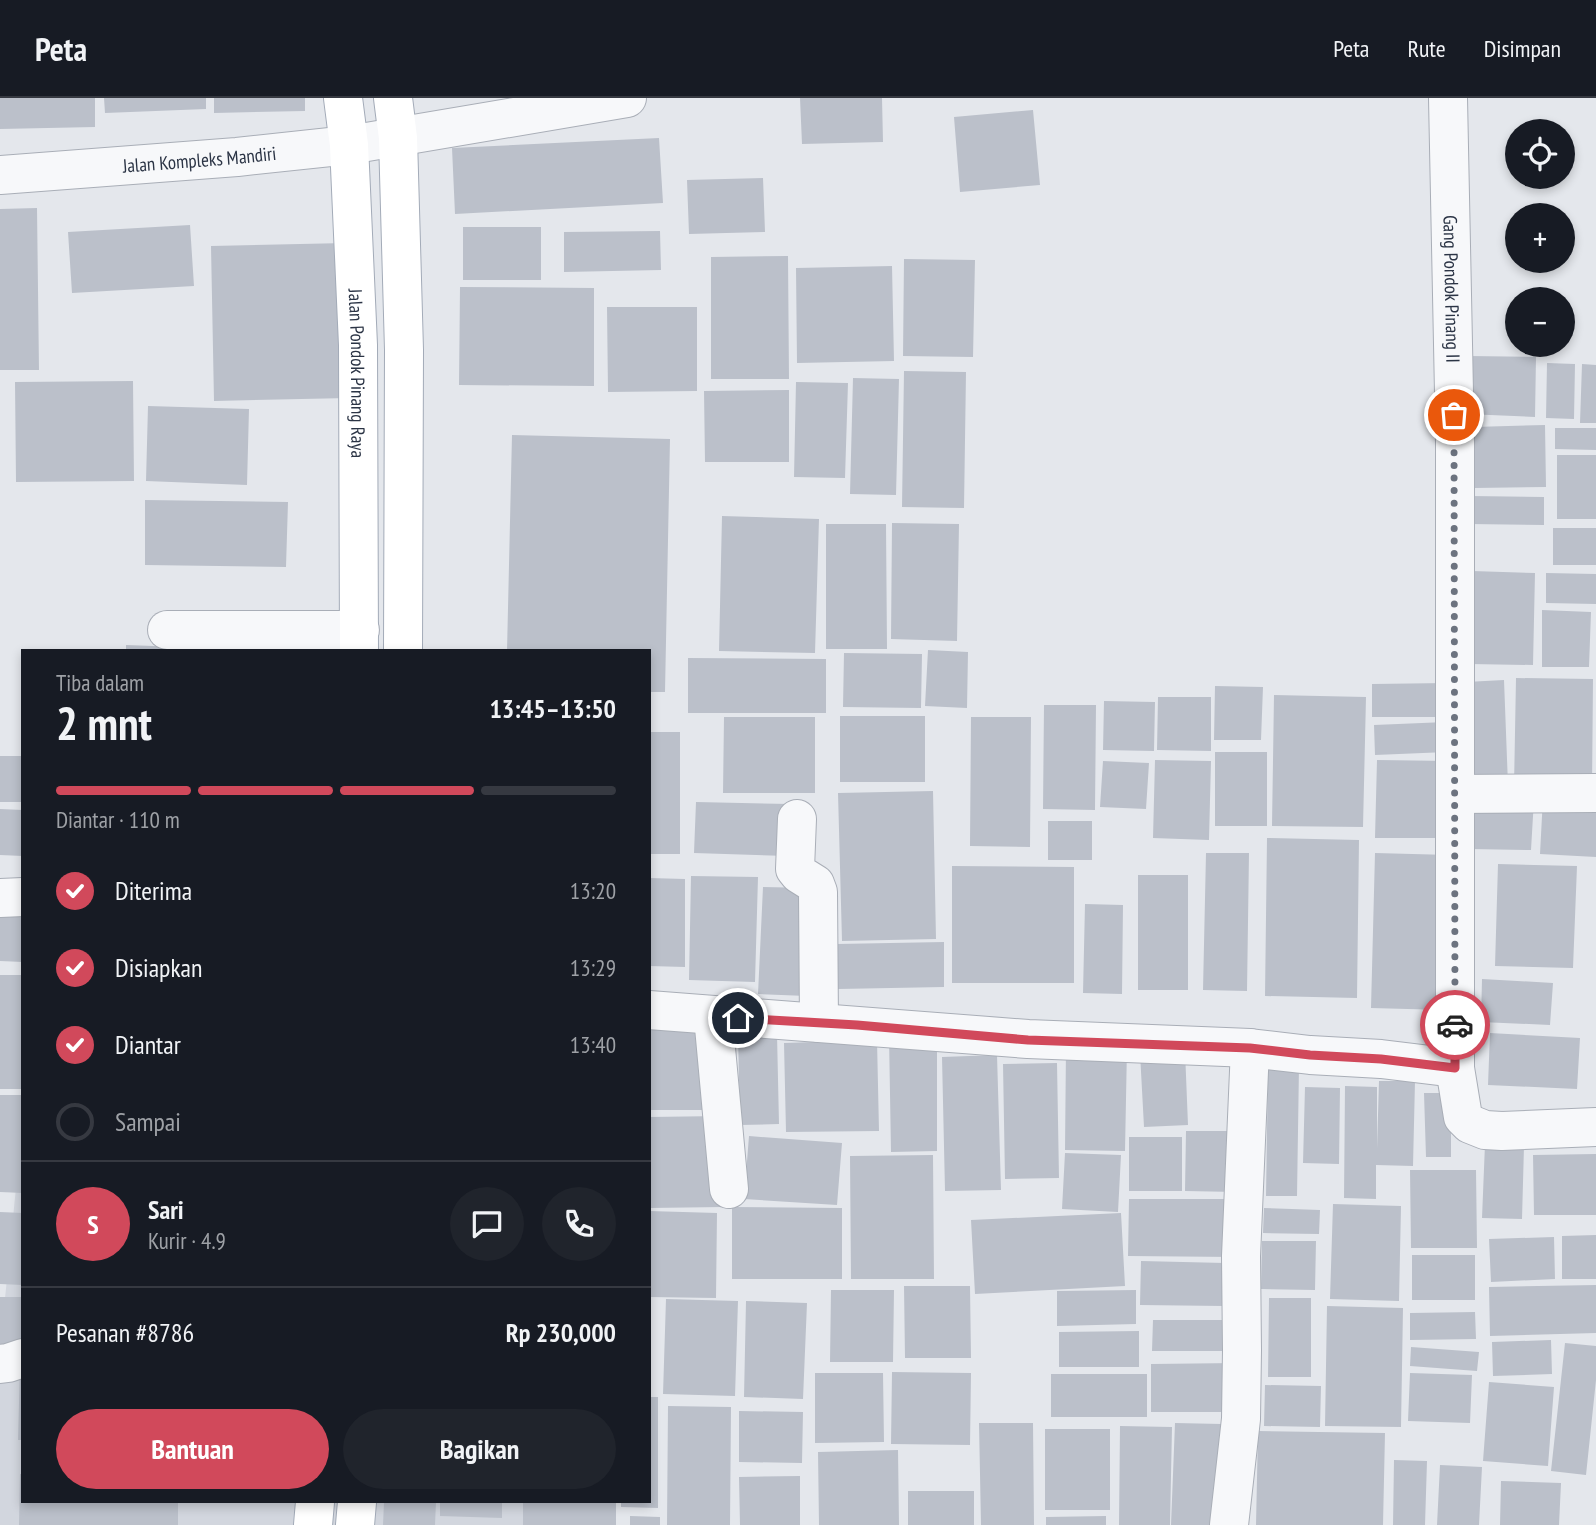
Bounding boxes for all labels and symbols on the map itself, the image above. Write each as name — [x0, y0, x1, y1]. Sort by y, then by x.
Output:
street label: Jalan Kompleks Mandiri — [121, 141, 277, 178]
street label: Gang Pondok Pinang II — [1438, 215, 1465, 363]
street label: Jalan Pondok Pinang Raya — [343, 287, 370, 458]
pin — [1424, 385, 1484, 445]
pin — [708, 988, 768, 1048]
courier — [1420, 990, 1490, 1060]

